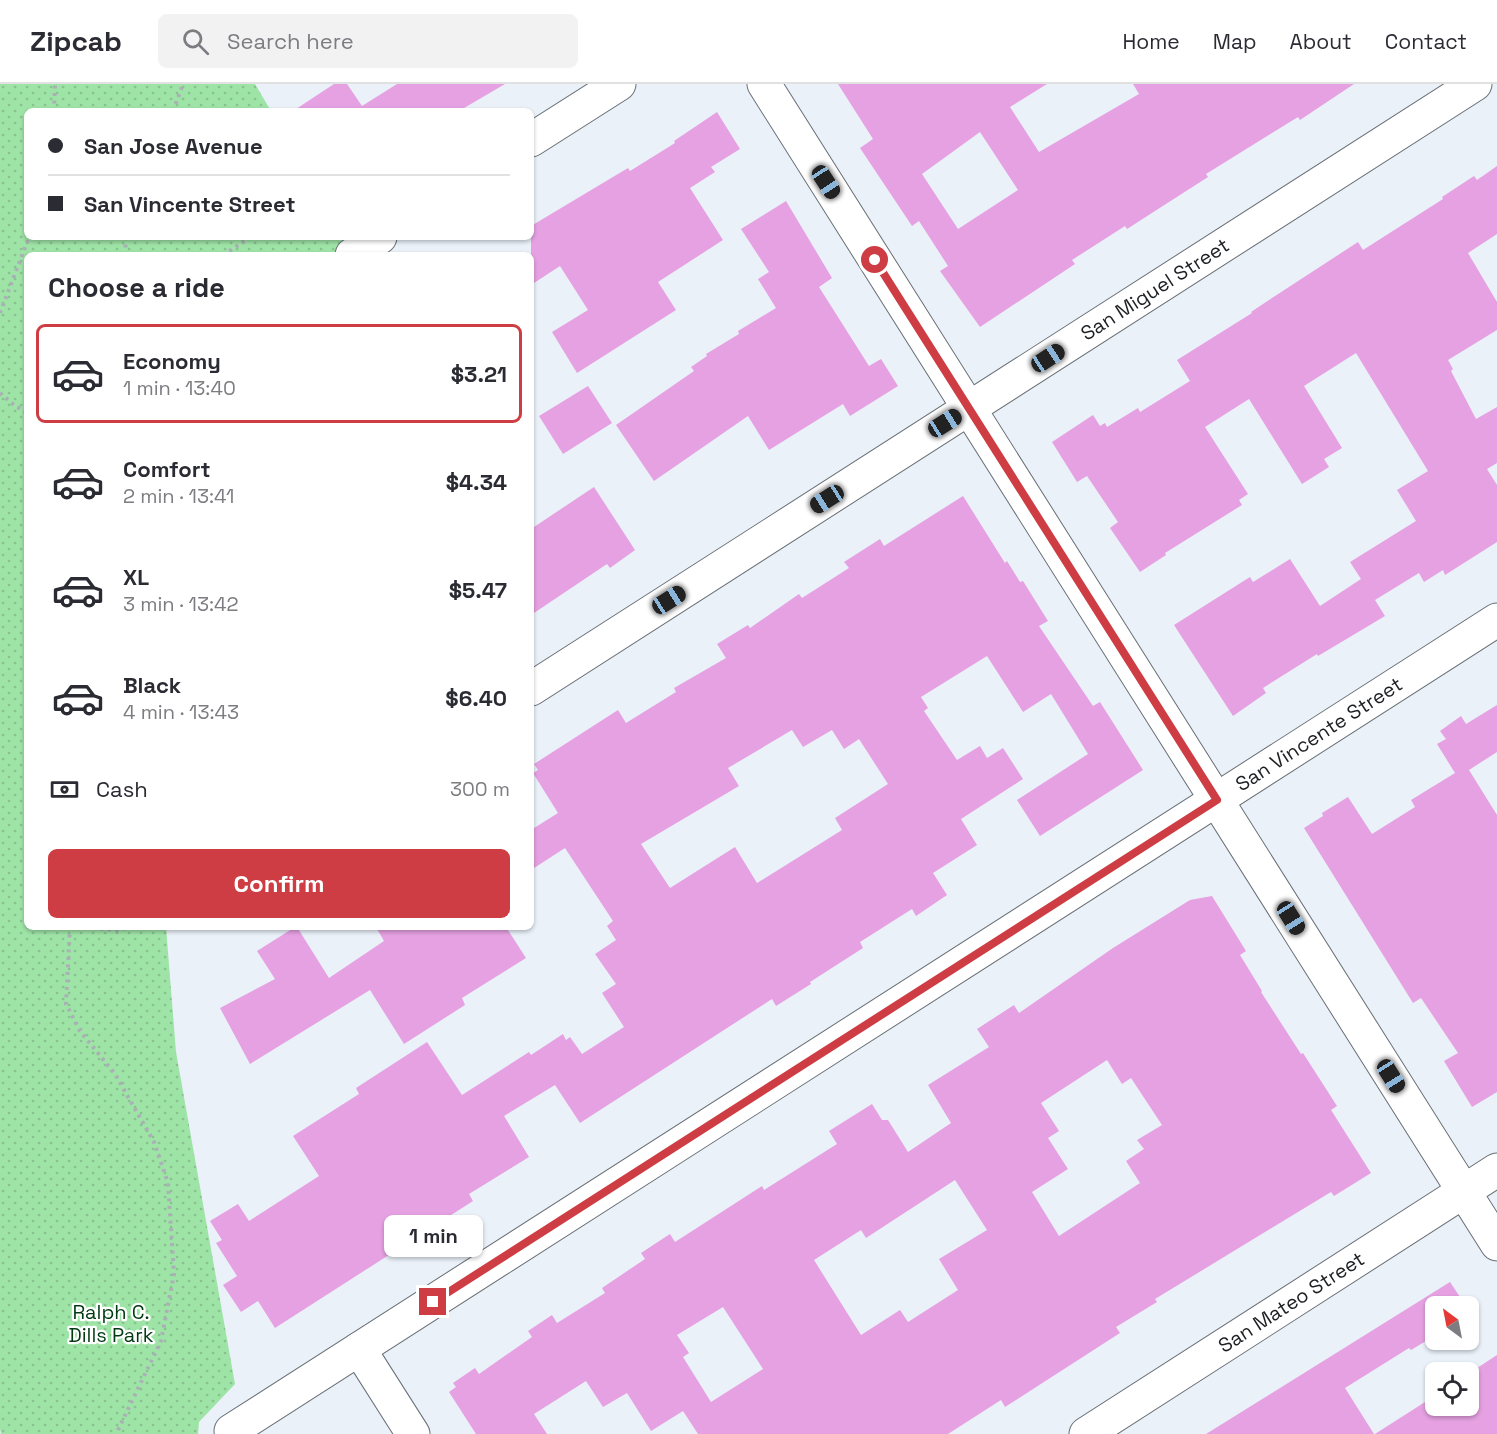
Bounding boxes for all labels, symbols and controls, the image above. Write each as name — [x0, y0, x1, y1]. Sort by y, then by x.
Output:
search box — [158, 14, 578, 68]
text: Zipcab — [30, 23, 122, 59]
icon: search — [179, 25, 212, 58]
text: Search here — [227, 27, 354, 55]
text: Home — [1122, 28, 1180, 55]
text: Map — [1213, 28, 1257, 55]
text: About — [1290, 28, 1352, 55]
text: Contact — [1385, 28, 1467, 55]
text: San Jose Avenue — [84, 132, 263, 160]
car — [809, 162, 843, 202]
text: San Vincente Street — [84, 190, 295, 218]
street label: San Miguel Street — [1076, 232, 1234, 346]
route start — [861, 246, 888, 273]
text: Choose a ride — [48, 270, 225, 305]
car — [1028, 341, 1068, 375]
icon: car — [51, 347, 105, 401]
text: Economy — [123, 347, 221, 375]
text: $3.21 — [451, 360, 507, 388]
text: 1 min · 13:40 — [123, 375, 236, 401]
car — [925, 406, 965, 440]
icon: car — [51, 455, 105, 509]
text: Comfort — [123, 455, 211, 483]
text: $4.34 — [446, 468, 507, 496]
car — [807, 482, 847, 516]
text: 2 min · 13:41 — [123, 483, 234, 509]
icon: car — [51, 563, 105, 617]
text: XL — [123, 563, 149, 591]
text: $5.47 — [449, 576, 507, 604]
car — [649, 583, 689, 617]
text: 3 min · 13:42 — [123, 591, 239, 617]
icon: car — [51, 671, 105, 725]
text: Black — [123, 671, 181, 699]
street label: San Vincente Street — [1231, 671, 1407, 797]
text: $6.40 — [445, 684, 507, 712]
text: 4 min · 13:43 — [123, 699, 239, 725]
icon: cash — [48, 773, 81, 806]
text: Cash — [96, 775, 148, 803]
text: 300 m — [450, 776, 510, 802]
button: Confirm — [48, 849, 510, 918]
car — [1274, 898, 1308, 938]
car — [1374, 1056, 1408, 1096]
callout: 1 min — [384, 1215, 482, 1257]
text: 1 min — [409, 1223, 458, 1249]
street label: San Mateo Street — [1213, 1246, 1369, 1359]
route end — [419, 1288, 446, 1315]
north arrow — [1425, 1296, 1479, 1350]
map controls — [1425, 1296, 1479, 1416]
park label: Ralph C. Dills Park — [68, 1299, 154, 1348]
button: locate — [1425, 1362, 1479, 1416]

